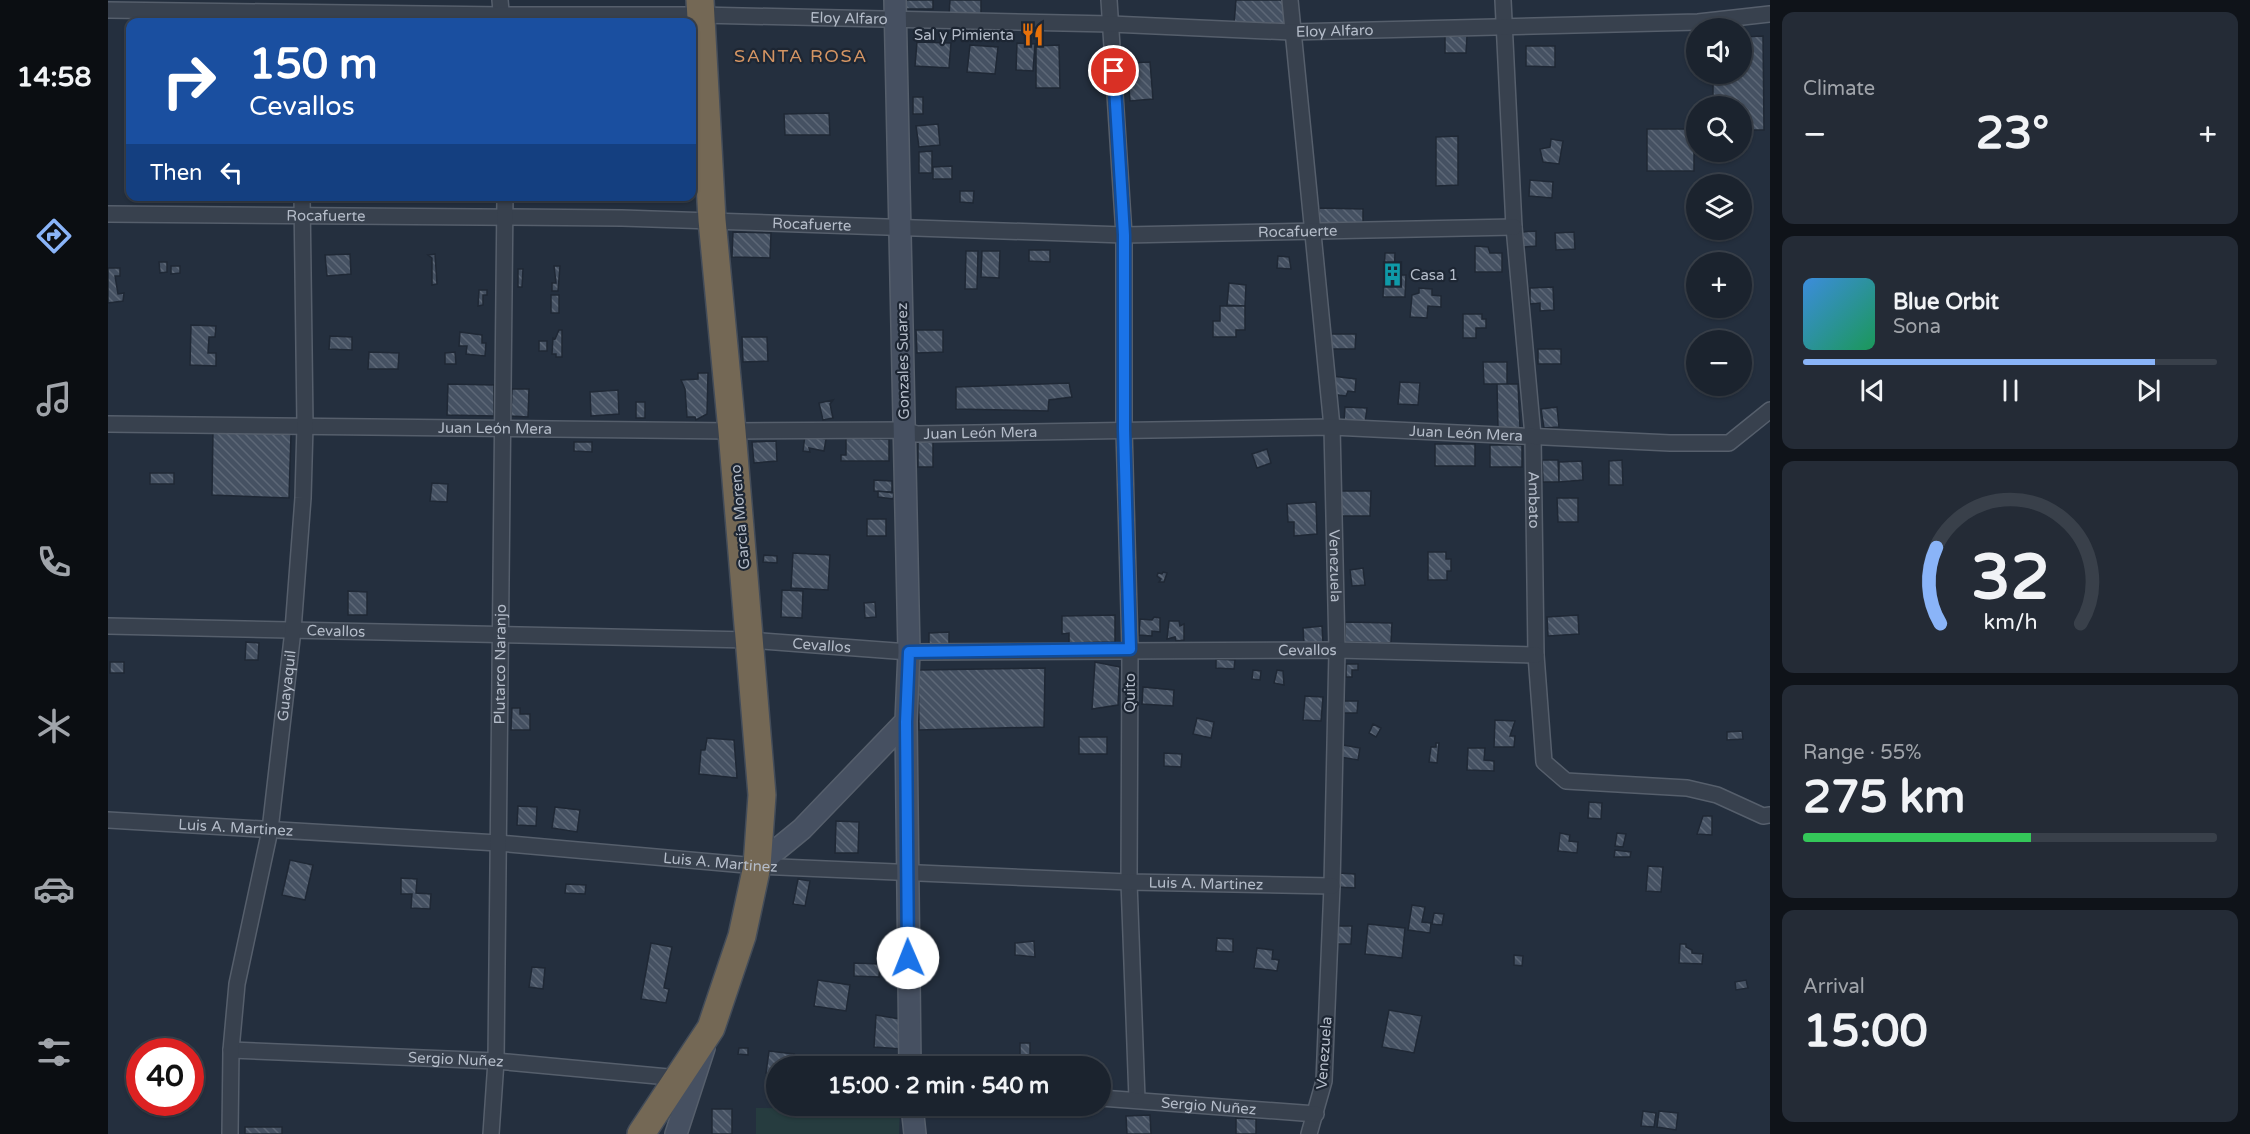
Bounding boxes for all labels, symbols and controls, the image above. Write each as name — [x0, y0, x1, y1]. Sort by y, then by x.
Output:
street label: Eloy Alfaro — [810, 8, 888, 28]
map controls — [1686, 18, 1752, 396]
button: sound — [1686, 18, 1752, 84]
street label: Eloy Alfaro — [1296, 21, 1374, 41]
restaurant icon: Sal y Pimienta — [1019, 22, 1045, 48]
place label: Sal y Pimienta — [914, 26, 1014, 44]
text: 150 m — [249, 39, 378, 90]
icon: right — [150, 42, 228, 120]
district label: SANTA ROSA — [734, 45, 868, 67]
pin — [1088, 45, 1139, 96]
icon: arrive — [1097, 54, 1130, 87]
text: 14:58 — [17, 61, 91, 94]
text: Climate — [1803, 77, 1875, 101]
text: Cevallos — [249, 90, 355, 123]
button: search — [1686, 96, 1752, 162]
text: 23° — [1976, 107, 2049, 161]
text: − — [1803, 115, 1827, 154]
text: + — [2198, 115, 2217, 154]
icon: left — [215, 156, 248, 189]
text: Then — [150, 160, 203, 186]
button: layers — [1686, 174, 1752, 240]
street label: Rocafuerte — [286, 206, 366, 225]
street label: Rocafuerte — [772, 214, 852, 235]
icon: directions — [33, 215, 75, 257]
street label: Rocafuerte — [1258, 222, 1338, 241]
button: + — [1686, 252, 1752, 318]
building icon: Casa 1 — [1379, 262, 1405, 288]
place label: Casa 1 — [1410, 266, 1458, 284]
text: Blue Orbit — [1893, 289, 1999, 315]
street label: Gonzales Suarez — [893, 302, 913, 420]
text: Sona — [1893, 315, 1941, 339]
button: − — [1686, 330, 1752, 396]
icon: previous — [1856, 374, 1889, 407]
icon: pause — [1994, 374, 2027, 407]
icon: next — [2132, 374, 2165, 407]
icon: music — [33, 378, 75, 420]
street label: Juan León Mera — [438, 419, 552, 438]
street label: Juan León Mera — [1409, 422, 1523, 445]
street label: Juan León Mera — [923, 423, 1037, 443]
street label: García Moreno — [726, 464, 754, 570]
street label: Ambato — [1524, 471, 1543, 529]
street label: Venezuela — [1325, 529, 1345, 603]
icon: phone — [33, 541, 75, 583]
text: 32 — [1971, 541, 2049, 616]
street label: Plutarco Naranjo — [491, 604, 510, 724]
text: km/h — [1983, 609, 2037, 635]
street label: Cevallos — [306, 621, 366, 641]
street label: Cevallos — [792, 634, 852, 657]
street label: Cevallos — [1278, 641, 1337, 659]
street label: Guayaquil — [274, 649, 300, 722]
street label: Quito — [1121, 673, 1139, 713]
icon: climate — [33, 705, 75, 747]
text: Range · 55% — [1803, 741, 1922, 765]
text: 275 km — [1803, 771, 1965, 825]
street label: Luis A. Martinez — [178, 815, 294, 840]
street label: Luis A. Martinez — [662, 849, 778, 876]
icon: car — [33, 868, 75, 910]
street label: Luis A. Martinez — [1148, 873, 1264, 894]
position arrow — [876, 926, 940, 990]
text: Arrival — [1803, 975, 1865, 999]
text: 15:00 — [1803, 1005, 1928, 1059]
street label: Venezuela — [1312, 1016, 1336, 1090]
icon: filters — [33, 1031, 75, 1073]
speed limit sign: 40 — [126, 1038, 204, 1116]
street label: Sergio Nuñez — [408, 1048, 504, 1071]
text: 15:00 · 2 min · 540 m — [828, 1073, 1049, 1099]
street label: Sergio Nuñez — [1160, 1093, 1257, 1119]

